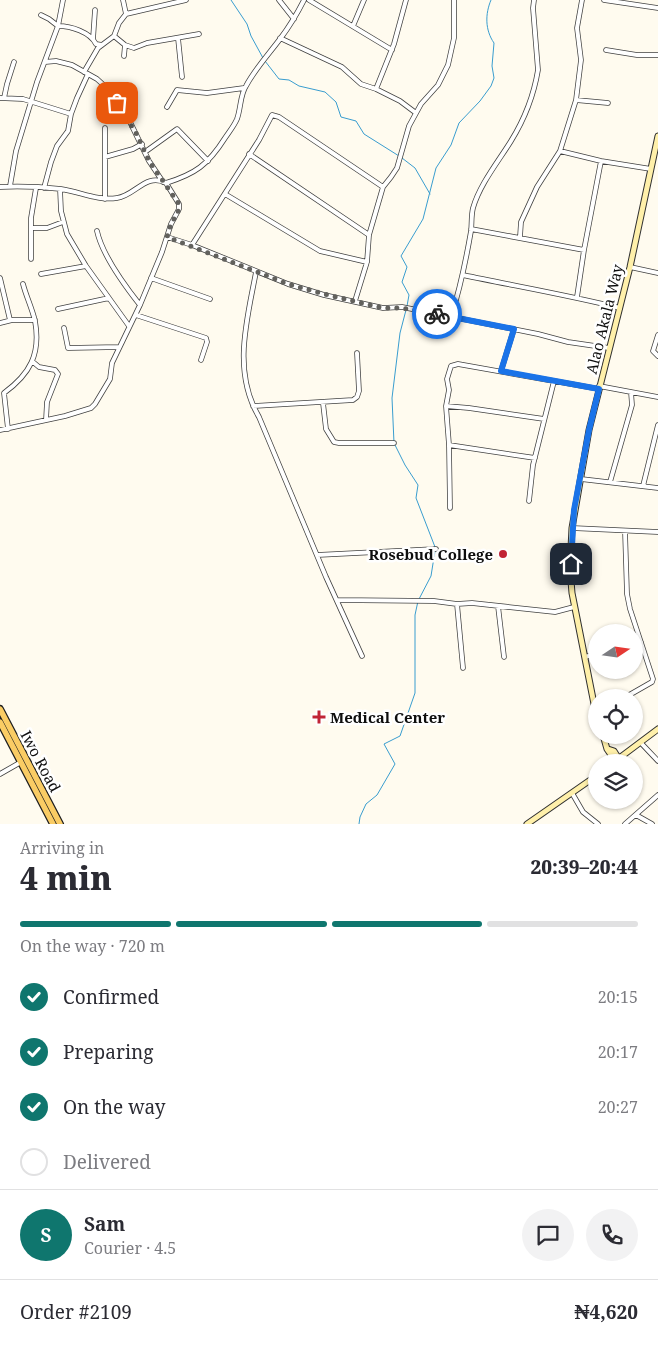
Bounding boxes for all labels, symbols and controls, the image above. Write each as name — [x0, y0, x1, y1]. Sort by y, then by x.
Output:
pin — [96, 82, 138, 124]
icon: bag — [103, 89, 131, 117]
street label: Alao Akala Way — [581, 262, 627, 376]
courier — [412, 289, 462, 339]
icon: bike — [423, 300, 451, 328]
pin — [550, 543, 592, 585]
place label: Rosebud College — [369, 544, 493, 564]
marker: Rosebud College — [497, 548, 509, 560]
icon: home — [557, 550, 585, 578]
north arrow — [588, 624, 642, 679]
map controls — [588, 624, 643, 809]
button: locate — [588, 689, 643, 744]
place label: Medical Center — [330, 707, 445, 727]
marker: Medical Center — [312, 710, 326, 724]
street label: Iwo Road — [16, 727, 66, 795]
button: layers — [588, 754, 643, 809]
text: Arriving in — [20, 837, 104, 859]
text: 20:39–20:44 — [530, 854, 638, 880]
text: 4 min — [20, 856, 112, 899]
text: On the way · 720 m — [20, 935, 165, 957]
icon: check — [20, 983, 48, 1011]
text: Confirmed — [63, 984, 159, 1010]
text: 20:15 — [598, 986, 638, 1008]
icon: check — [20, 1038, 48, 1066]
text: Preparing — [63, 1039, 153, 1065]
text: 20:17 — [598, 1041, 638, 1063]
icon: check — [20, 1093, 48, 1121]
text: On the way — [63, 1094, 166, 1120]
text: 20:27 — [598, 1096, 638, 1118]
text: Delivered — [63, 1149, 151, 1175]
button: chat — [522, 1209, 574, 1261]
button: phone — [586, 1209, 638, 1261]
text: Sam — [84, 1211, 125, 1237]
text: S — [40, 1222, 52, 1248]
text: Courier · 4.5 — [84, 1237, 176, 1259]
text: Order #2109 — [20, 1299, 132, 1325]
text: ₦4,620 — [575, 1299, 638, 1325]

